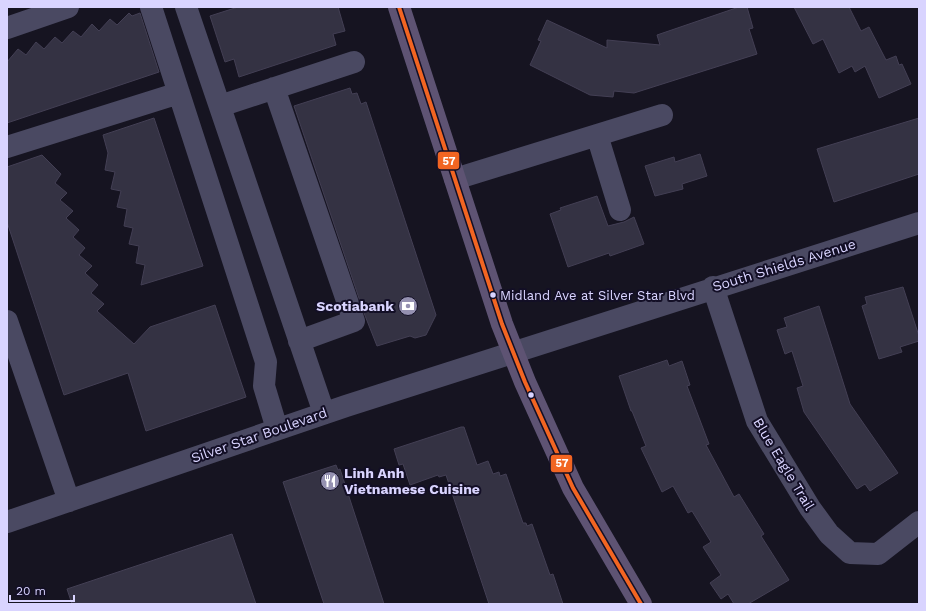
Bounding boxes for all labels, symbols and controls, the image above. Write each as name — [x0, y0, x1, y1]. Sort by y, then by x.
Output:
line badge: 57 — [437, 151, 460, 170]
text: 57 — [443, 155, 456, 168]
street label: South Shields Avenue — [710, 236, 858, 294]
place label: Midland Ave at Silver Star Blvd — [500, 288, 695, 303]
marker: Midland Ave at Silver Star Blvd — [488, 290, 498, 300]
bank icon: Scotiabank — [397, 295, 419, 317]
place label: Scotiabank — [316, 298, 394, 314]
unlabelled marker — [526, 390, 536, 400]
street label: Silver Star Boulevard — [189, 404, 329, 466]
street label: Blue Eagle Trail — [750, 415, 818, 514]
line badge: 57 — [550, 454, 573, 473]
text: 57 — [556, 457, 569, 470]
place label: Linh Anh Vietnamese Cuisine — [344, 465, 480, 497]
restaurant icon: Linh Anh Vietnamese Cuisine — [319, 470, 341, 492]
scale bar — [10, 577, 74, 603]
text: 20 m — [16, 584, 46, 598]

